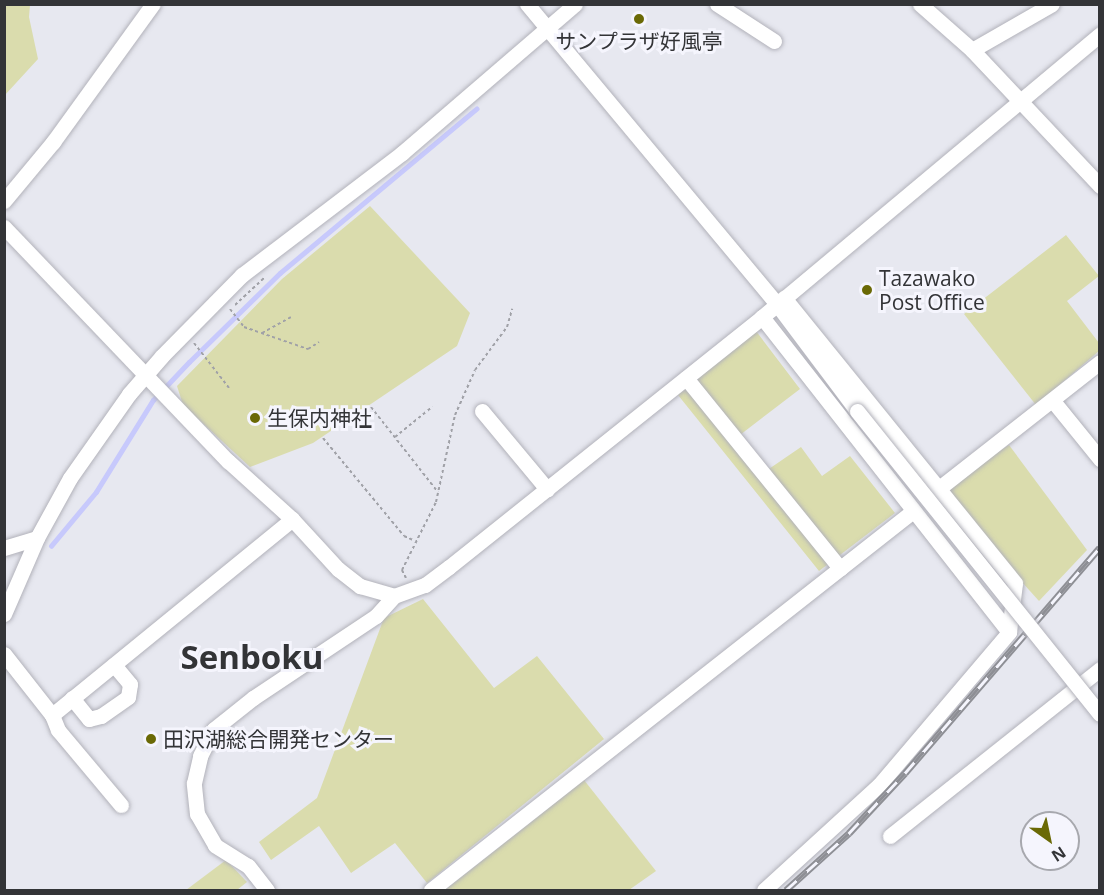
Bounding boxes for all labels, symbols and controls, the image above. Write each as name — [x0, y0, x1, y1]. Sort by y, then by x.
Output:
marker: サンプラザ好風亭 — [632, 12, 646, 26]
place label: サンプラザ好風亭 — [555, 28, 723, 54]
place label: Tazawako Post Office — [879, 265, 985, 315]
marker: Tazawako Post Office — [860, 283, 874, 297]
place label: 生保内神社 — [267, 405, 372, 431]
marker: 生保内神社 — [248, 411, 262, 425]
district label: Senboku — [181, 637, 323, 677]
place label: 田沢湖総合開発センター — [163, 726, 394, 752]
marker: 田沢湖総合開発センター — [144, 732, 158, 746]
north arrow — [1020, 811, 1080, 871]
text: N — [1047, 842, 1070, 867]

